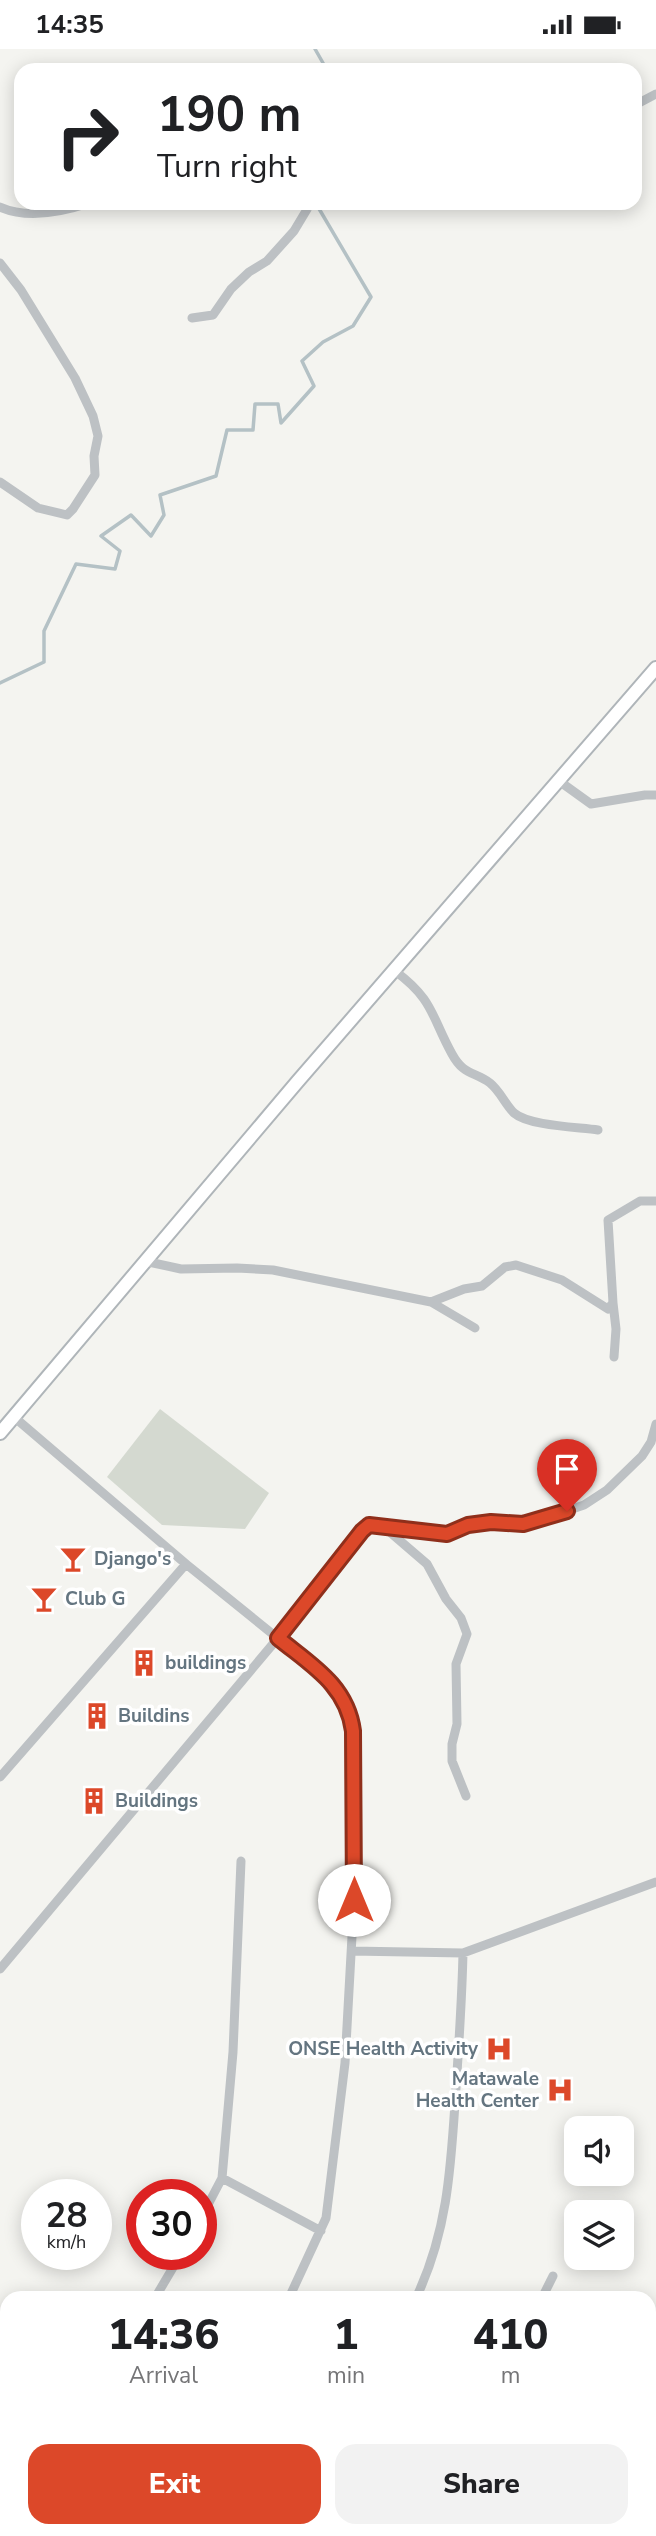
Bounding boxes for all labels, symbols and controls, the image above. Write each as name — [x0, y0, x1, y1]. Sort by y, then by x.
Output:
text: 14:35 — [35, 7, 104, 42]
text: 190 m — [157, 81, 301, 148]
icon: right — [42, 91, 133, 182]
text: Turn right — [157, 145, 297, 188]
pin — [537, 1439, 597, 1511]
icon: arrive — [548, 1450, 586, 1488]
bar icon: Django's — [58, 1544, 88, 1574]
place label: Django's — [94, 1546, 171, 1572]
bar icon: Club G — [29, 1584, 59, 1614]
place label: Club G — [65, 1586, 125, 1612]
building icon: buildings — [129, 1648, 159, 1678]
place label: buildings — [165, 1650, 246, 1676]
building icon: Buildins — [82, 1701, 112, 1731]
place label: Buildins — [118, 1703, 190, 1729]
building icon: Buildings — [79, 1786, 109, 1816]
place label: Buildings — [115, 1788, 198, 1814]
position arrow — [317, 1863, 391, 1937]
hospital icon: ONSE Health Activity — [484, 2034, 514, 2064]
place label: ONSE Health Activity — [288, 2036, 479, 2062]
place label: Matawale Health Center — [416, 2066, 540, 2114]
hospital icon: Matawale Health Center — [545, 2075, 575, 2105]
map controls — [564, 2116, 634, 2270]
button: sound — [564, 2116, 634, 2186]
speed limit sign: 30 — [126, 2179, 217, 2270]
text: 28 — [45, 2192, 88, 2239]
button: layers — [564, 2200, 634, 2270]
text: km/h — [47, 2230, 86, 2254]
text: 14:36 — [108, 2307, 219, 2364]
text: 1 — [333, 2307, 359, 2364]
text: 410 — [473, 2307, 548, 2364]
text: Arrival — [129, 2360, 198, 2391]
text: min — [327, 2360, 365, 2391]
text: m — [501, 2360, 520, 2391]
button: Exit — [28, 2444, 321, 2524]
button: Share — [335, 2444, 628, 2524]

